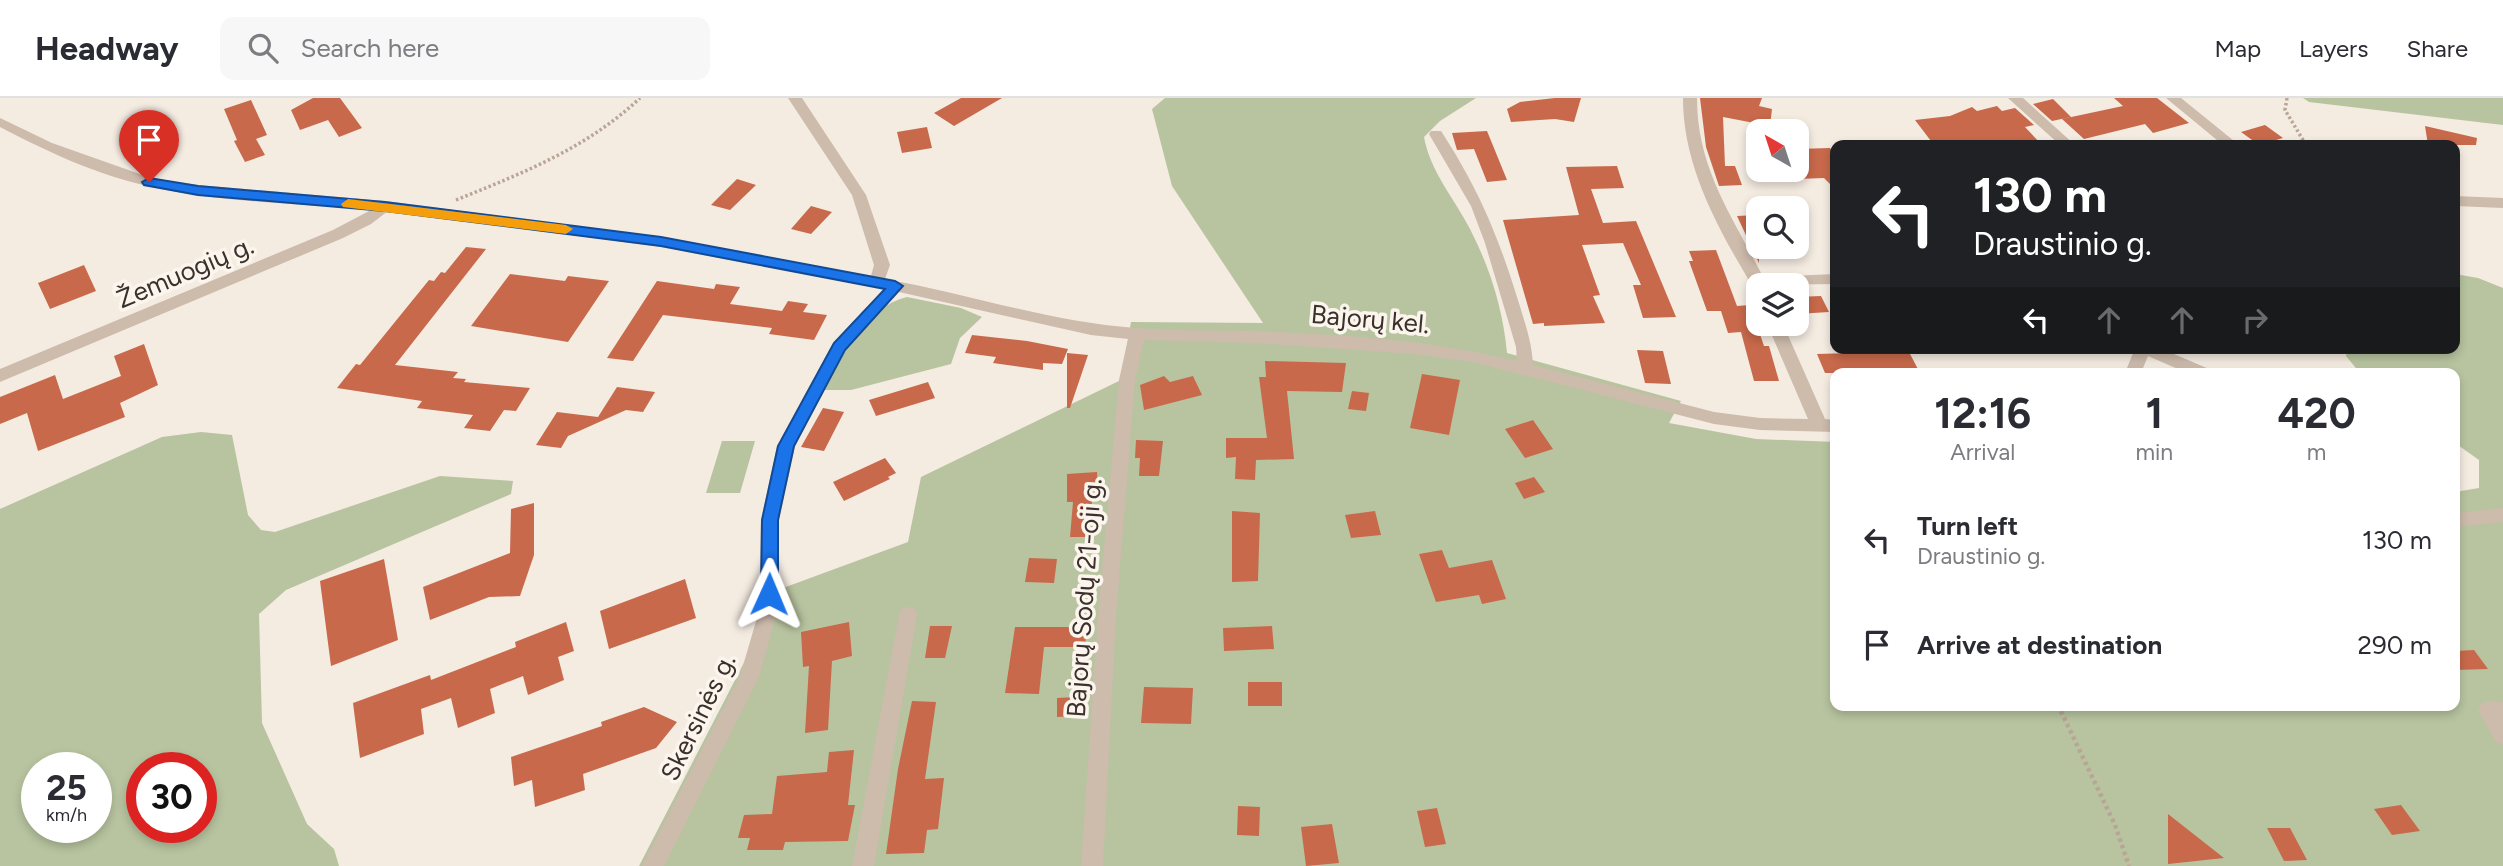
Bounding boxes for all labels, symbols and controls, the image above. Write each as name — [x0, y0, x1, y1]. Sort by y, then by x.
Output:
search box — [220, 17, 710, 80]
text: Headway — [35, 29, 178, 68]
icon: search — [244, 29, 282, 67]
text: Search here — [300, 32, 439, 64]
text: Map — [2214, 34, 2261, 63]
text: Layers — [2299, 34, 2368, 63]
text: Share — [2406, 34, 2468, 63]
pin — [119, 110, 179, 182]
north arrow — [1746, 119, 1810, 182]
map controls — [1746, 119, 1809, 336]
icon: arrive — [130, 121, 168, 159]
text: 130 m — [1973, 165, 2107, 224]
icon: left — [1858, 168, 1949, 259]
button: search — [1746, 196, 1809, 259]
text: Draustinio g. — [1973, 225, 2152, 263]
street label: Žemuogių g. — [112, 229, 258, 315]
button: layers — [1746, 273, 1809, 336]
street label: Bajorų kel. — [1310, 298, 1430, 340]
icon: left — [2017, 301, 2055, 339]
icon: ahead — [2090, 301, 2128, 339]
icon: ahead — [2163, 301, 2201, 339]
icon: right — [2236, 301, 2274, 339]
text: 12:16 — [1934, 388, 2031, 439]
text: 1 — [2145, 388, 2163, 439]
text: 420 — [2278, 388, 2356, 439]
text: Arrival — [1950, 438, 2015, 466]
text: min — [2135, 438, 2173, 466]
text: m — [2307, 438, 2326, 466]
street label: Bajorų Sodų 21-oji g. — [1060, 477, 1108, 719]
text: Turn left — [1917, 510, 2018, 542]
icon: left — [1858, 521, 1896, 559]
text: 130 m — [2362, 524, 2432, 556]
text: Draustinio g. — [1917, 542, 2045, 570]
position arrow — [732, 557, 806, 631]
icon: arrive — [1858, 626, 1896, 664]
text: Arrive at destination — [1917, 629, 2162, 661]
text: 290 m — [2358, 629, 2432, 661]
street label: Skersinės g. — [654, 648, 742, 786]
speed limit sign: 30 — [126, 752, 217, 843]
text: 25 — [46, 767, 87, 809]
text: km/h — [46, 804, 87, 826]

